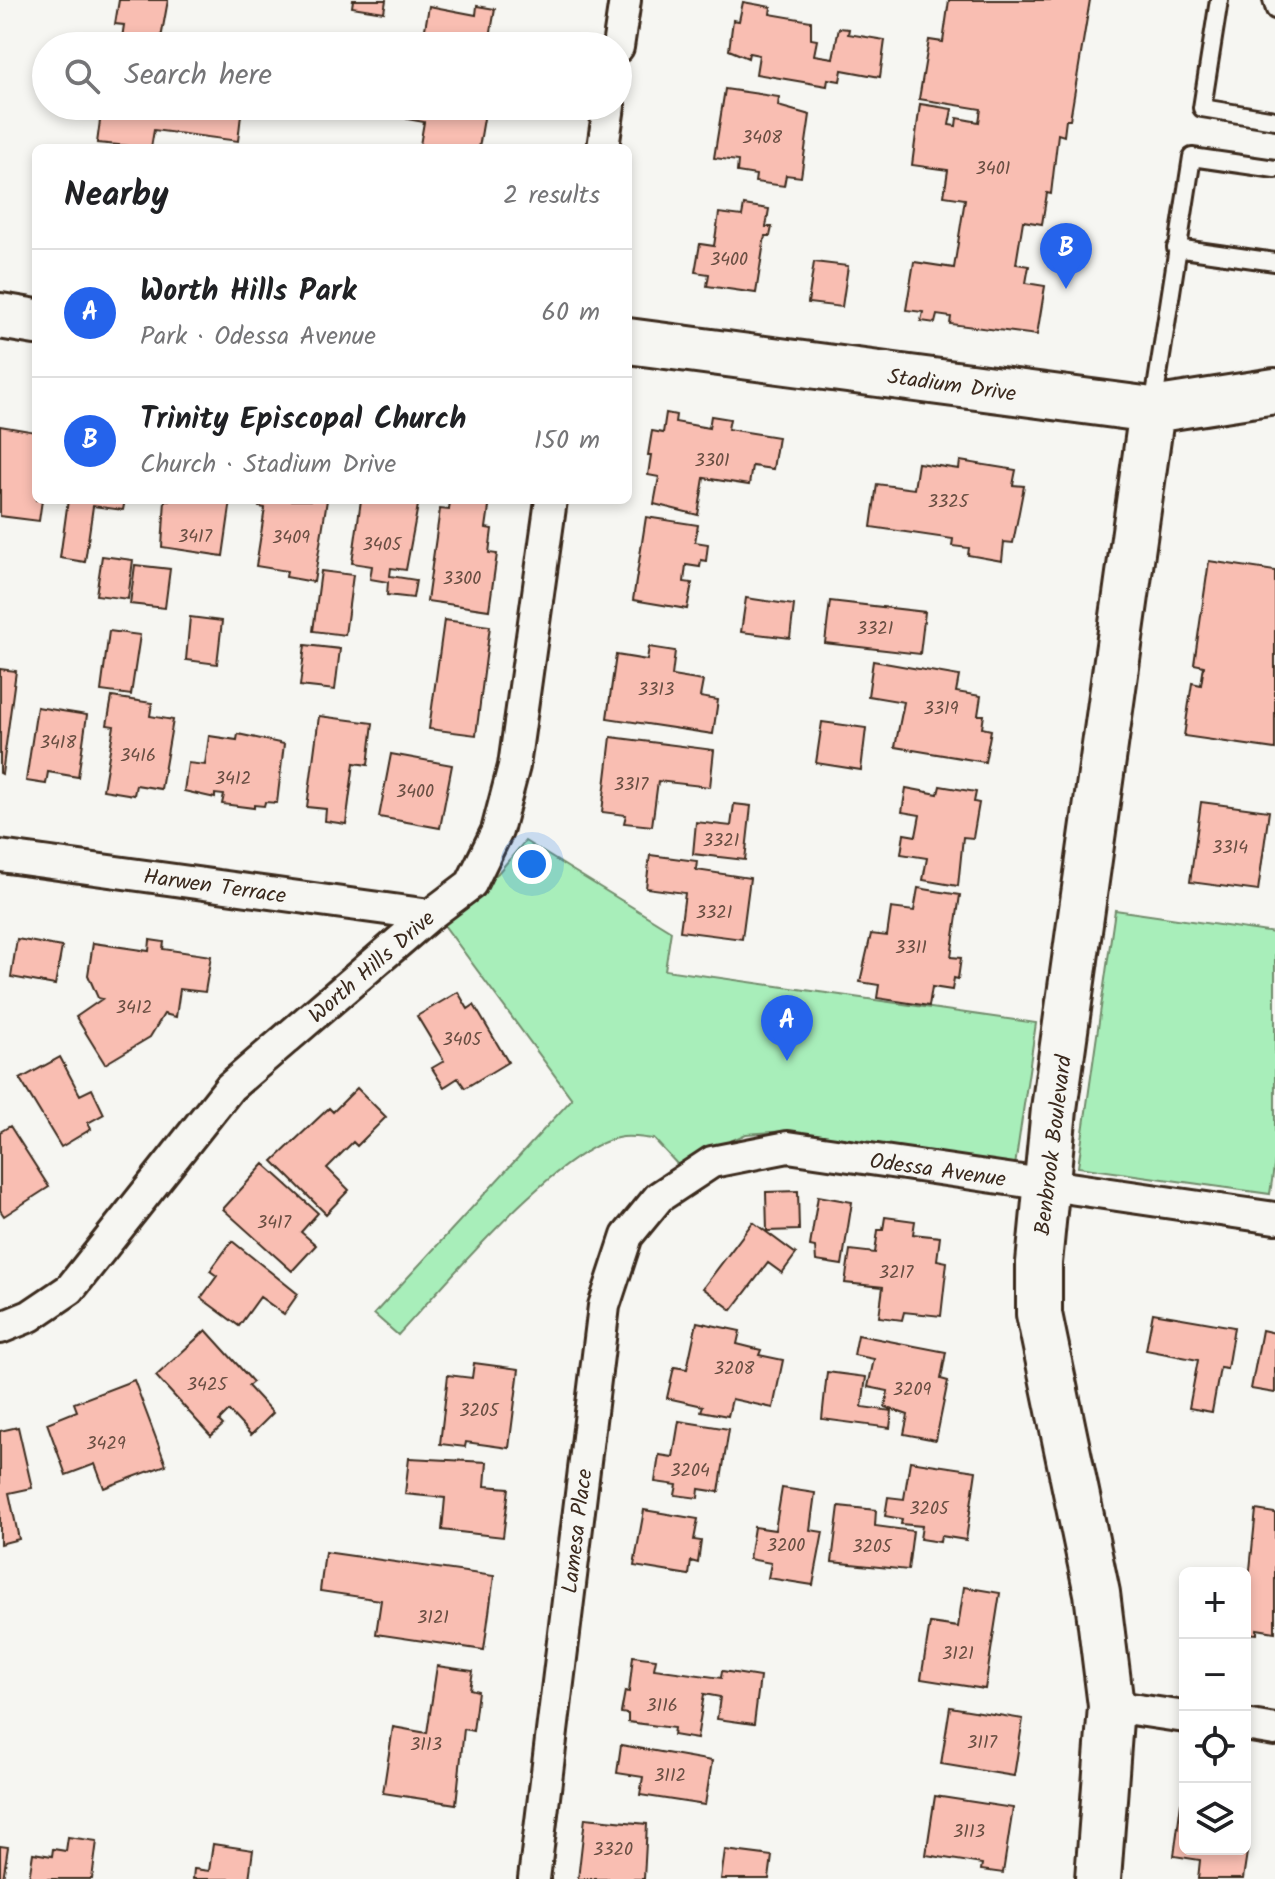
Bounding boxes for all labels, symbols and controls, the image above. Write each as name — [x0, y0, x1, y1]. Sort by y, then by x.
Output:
search box — [32, 32, 632, 120]
text: Search here — [124, 52, 272, 100]
icon: search — [60, 54, 104, 98]
house number: 3408 — [742, 124, 782, 153]
house number: 3401 — [976, 155, 1010, 184]
text: Nearby — [64, 169, 169, 223]
text: 2 results — [503, 175, 600, 217]
pin: B — [1040, 223, 1092, 289]
house number: 3400 — [710, 246, 748, 275]
text: Worth Hills Park — [140, 268, 356, 316]
text: A — [82, 292, 98, 334]
text: 60 m — [541, 292, 600, 334]
text: Park · Odessa Avenue — [140, 316, 376, 358]
street label: Stadium Drive — [885, 360, 1018, 413]
text: Trinity Episcopal Church — [140, 396, 466, 444]
text: B — [82, 420, 98, 462]
text: 150 m — [534, 420, 600, 462]
text: Church · Stadium Drive — [140, 444, 396, 486]
house number: 3301 — [694, 447, 730, 476]
house number: 3325 — [928, 488, 970, 517]
house number: 3417 — [178, 523, 213, 552]
house number: 3409 — [272, 524, 310, 553]
house number: 3405 — [363, 531, 403, 560]
house number: 3300 — [443, 565, 481, 594]
house number: 3321 — [857, 615, 893, 644]
house number: 3313 — [638, 676, 674, 705]
house number: 3319 — [924, 695, 959, 724]
house number: 3418 — [40, 729, 77, 758]
house number: 3416 — [120, 742, 156, 771]
house number: 3412 — [215, 765, 251, 794]
house number: 3317 — [614, 771, 649, 800]
house number: 3400 — [396, 778, 434, 807]
house number: 3321 — [703, 827, 739, 856]
house number: 3314 — [1212, 834, 1248, 863]
your location — [512, 844, 552, 884]
street label: Harwen Terrace — [141, 860, 288, 915]
house number: 3321 — [696, 899, 732, 928]
street label: Worth Hills Drive — [301, 903, 444, 1033]
house number: 3311 — [895, 934, 927, 963]
house number: 3412 — [116, 994, 152, 1023]
pin: A — [761, 995, 813, 1061]
house number: 3405 — [443, 1026, 483, 1055]
street label: Benbrook Boulevard — [1026, 1052, 1083, 1237]
street label: Odessa Avenue — [867, 1145, 1008, 1198]
house number: 3417 — [257, 1209, 292, 1238]
house number: 3217 — [879, 1259, 914, 1288]
house number: 3208 — [714, 1355, 754, 1384]
house number: 3425 — [187, 1371, 228, 1400]
house number: 3209 — [893, 1376, 931, 1405]
house number: 3205 — [459, 1397, 500, 1426]
house number: 3429 — [86, 1430, 126, 1459]
house number: 3204 — [670, 1457, 710, 1486]
street label: Lamesa Place — [553, 1467, 604, 1596]
house number: 3205 — [909, 1495, 950, 1524]
house number: 3200 — [767, 1532, 805, 1561]
house number: 3205 — [852, 1533, 893, 1562]
map controls — [1179, 1567, 1251, 1855]
button: + — [1179, 1567, 1251, 1639]
house number: 3121 — [417, 1604, 449, 1633]
button: − — [1179, 1639, 1251, 1711]
house number: 3121 — [942, 1640, 974, 1669]
house number: 3116 — [646, 1692, 678, 1721]
button: locate — [1179, 1711, 1251, 1783]
house number: 3117 — [967, 1729, 998, 1758]
house number: 3113 — [410, 1731, 442, 1760]
house number: 3112 — [654, 1762, 686, 1791]
button: layers — [1179, 1783, 1251, 1855]
house number: 3113 — [953, 1818, 985, 1847]
house number: 3320 — [593, 1836, 633, 1865]

